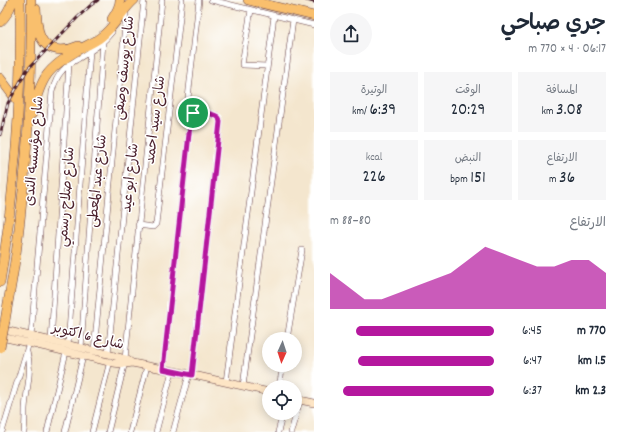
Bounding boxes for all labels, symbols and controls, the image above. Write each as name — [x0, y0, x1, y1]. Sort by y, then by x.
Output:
text: جري صباحي — [500, 9, 606, 40]
button: share — [330, 13, 372, 55]
street label: شارع يوسف وصفى — [110, 15, 140, 121]
text: 06:17 · 4 × 770 m — [528, 40, 606, 59]
street label: شارع سيد احمد — [141, 75, 171, 165]
text: الوتيرة — [361, 83, 387, 99]
text: الوقت — [455, 83, 481, 99]
text: المسافة — [546, 83, 578, 99]
street label: شارع مؤسسه الندى — [20, 95, 50, 207]
pin — [176, 96, 210, 130]
text: 6:39 — [370, 99, 396, 123]
text: 20:29 — [451, 99, 485, 123]
text: 3.08 — [556, 99, 583, 123]
icon: arrive — [182, 102, 204, 124]
text: /km — [352, 104, 370, 120]
text: km — [541, 104, 556, 120]
street label: شارع عبد المعطى — [83, 133, 113, 229]
street label: شارع ابو عيد — [117, 142, 145, 214]
street label: شارع صلاح رسمي — [54, 146, 81, 248]
text: kcal — [366, 150, 382, 166]
text: النبض — [455, 151, 481, 167]
text: الارتفاع — [547, 151, 577, 167]
text: 226 — [362, 166, 386, 190]
text: 151 — [470, 167, 486, 191]
text: 36 — [559, 167, 575, 191]
text: bpm — [450, 172, 470, 188]
text: m — [549, 172, 559, 188]
text: 80–88 m — [330, 212, 371, 231]
text: الارتفاع — [570, 214, 606, 233]
street label: شارع 6 اكتوبر — [49, 318, 126, 356]
text: 6:45 — [522, 322, 542, 341]
text: 770 m — [577, 322, 606, 341]
north arrow — [262, 332, 302, 372]
map controls — [262, 332, 302, 420]
text: 6:47 — [523, 352, 542, 371]
text: 1.5 km — [578, 352, 606, 371]
button: locate — [262, 380, 302, 420]
text: 6:37 — [523, 382, 542, 401]
text: 2.3 km — [575, 382, 606, 401]

